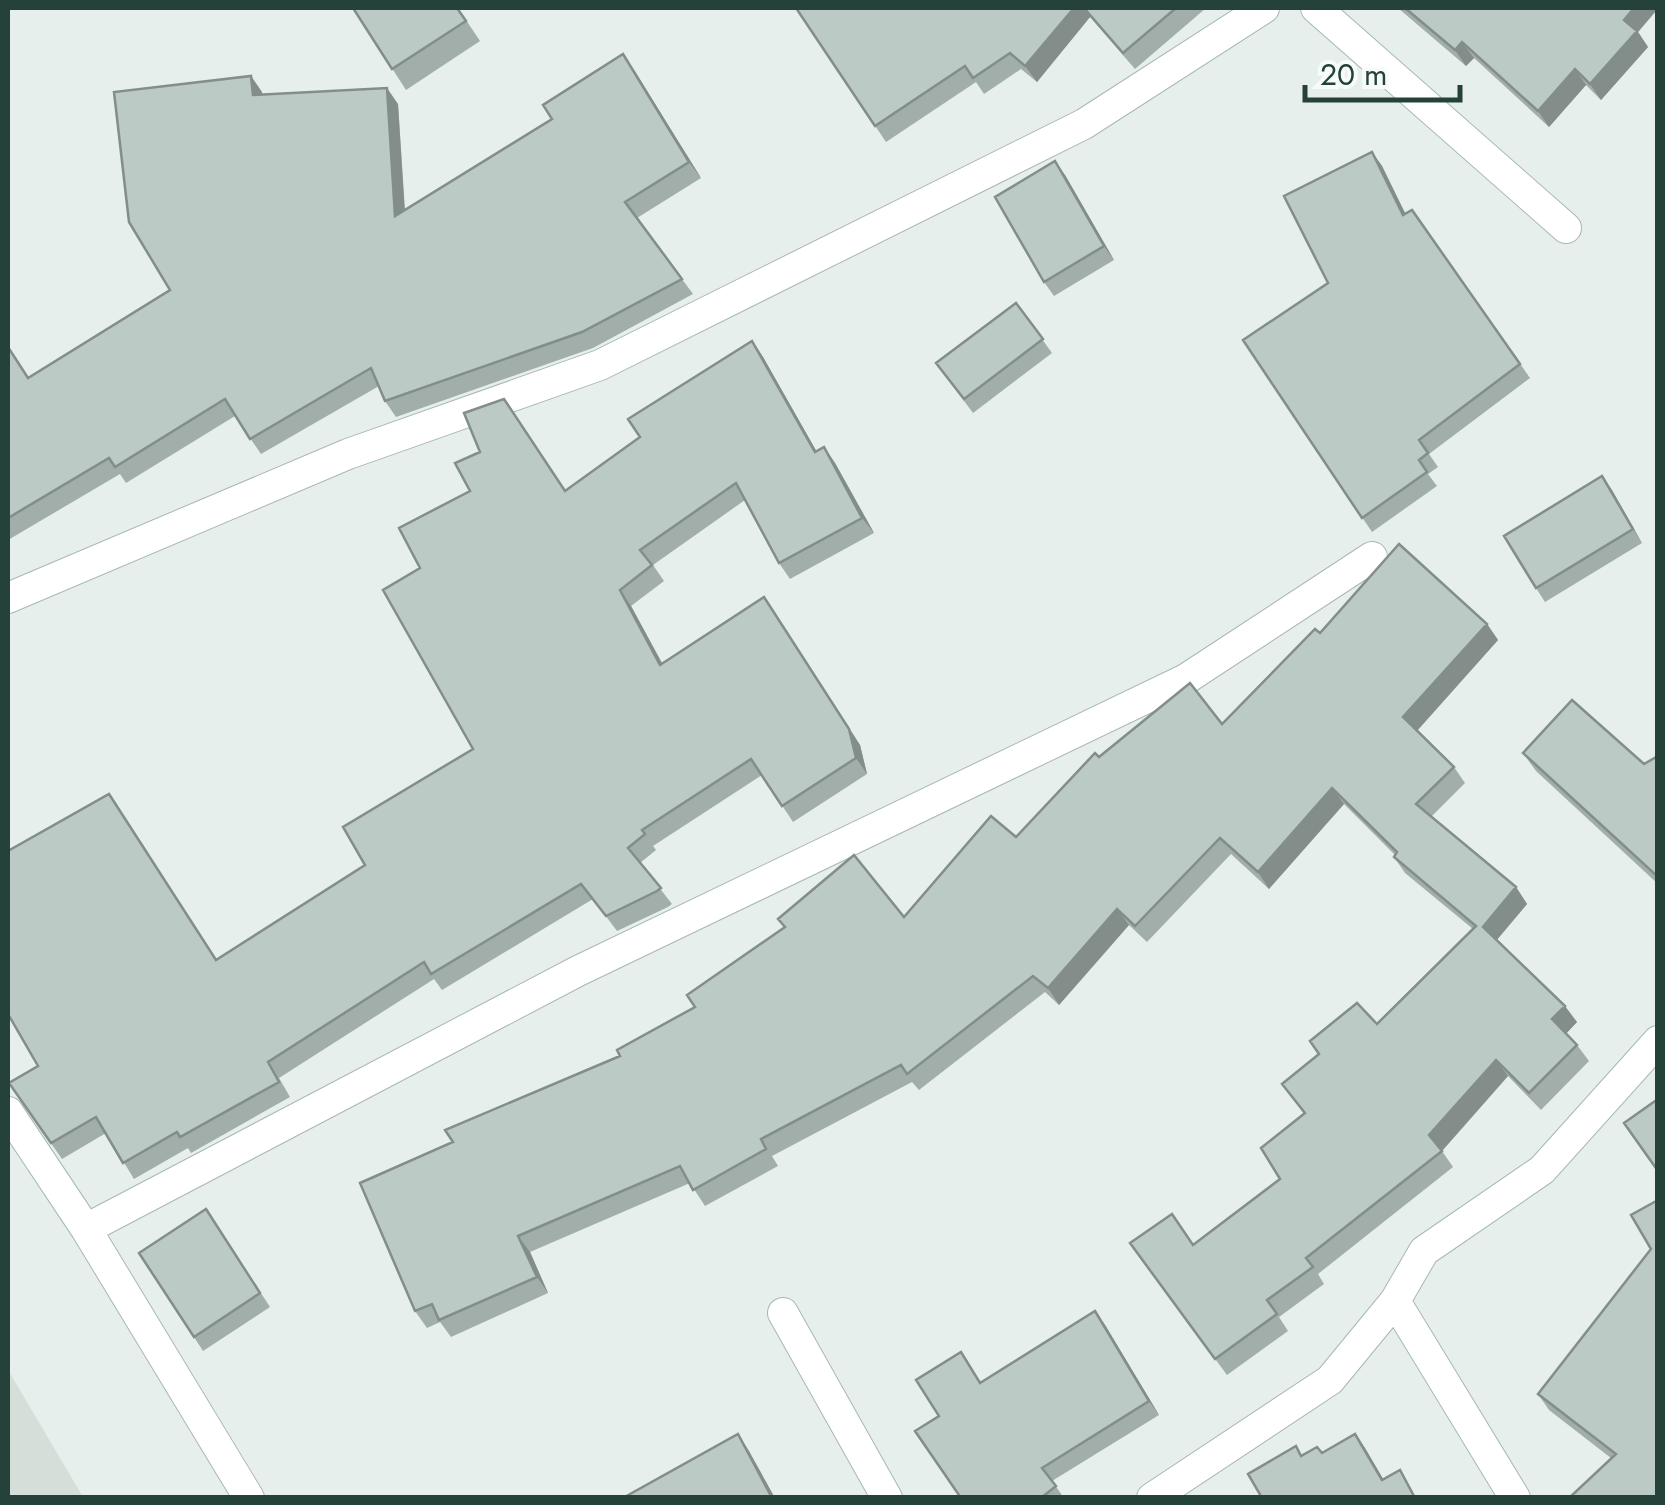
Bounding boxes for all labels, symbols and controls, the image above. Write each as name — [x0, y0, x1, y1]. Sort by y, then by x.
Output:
scale bar — [1305, 40, 1460, 102]
text: 20 m — [1320, 53, 1387, 96]

